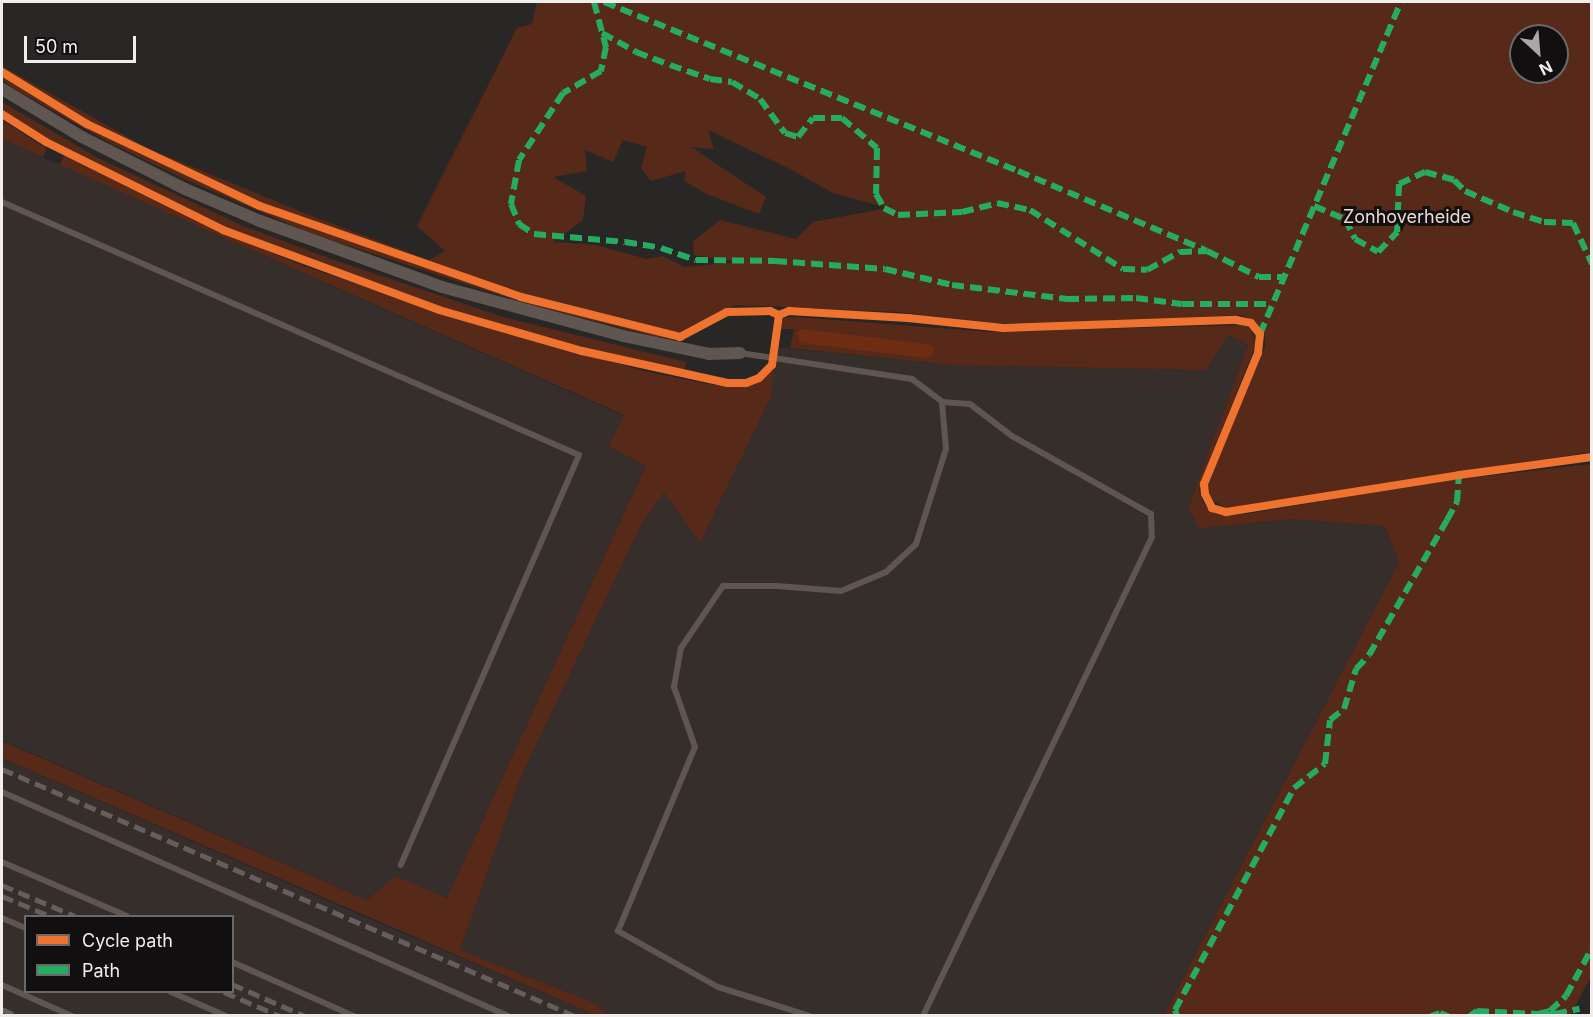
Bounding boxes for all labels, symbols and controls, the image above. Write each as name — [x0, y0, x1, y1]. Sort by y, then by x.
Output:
scale bar — [27, 24, 140, 62]
north arrow — [1509, 24, 1569, 84]
text: 50 m — [35, 36, 78, 57]
text: N — [1536, 57, 1556, 80]
park label: Zonhoverheide — [1343, 206, 1471, 228]
legend — [24, 915, 234, 993]
text: Cycle path — [82, 930, 173, 951]
text: Path — [82, 960, 120, 981]

